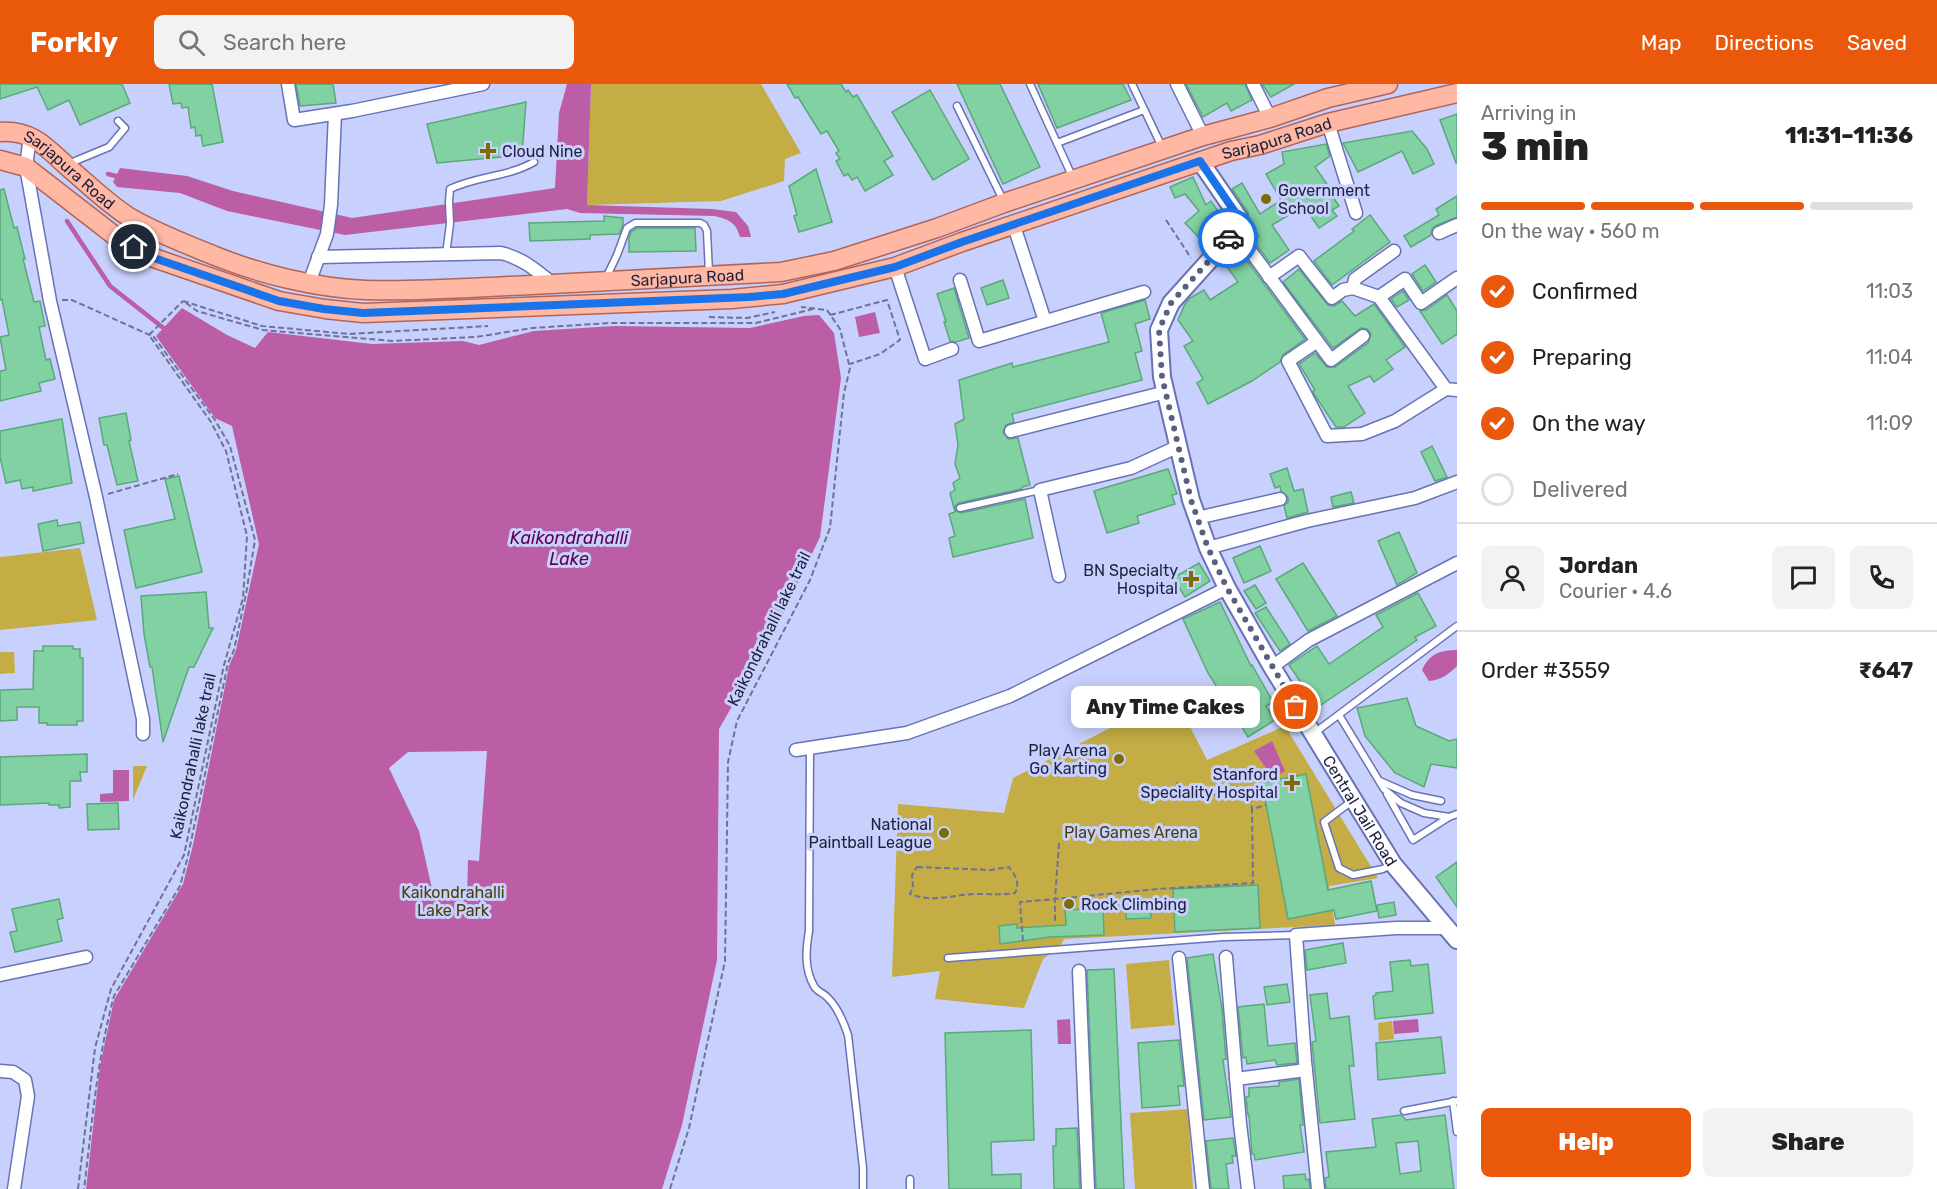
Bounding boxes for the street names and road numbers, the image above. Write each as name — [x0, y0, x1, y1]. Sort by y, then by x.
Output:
street label: Sarjapura Road — [1219, 113, 1334, 163]
street label: Sarjapura Road — [21, 126, 119, 213]
street label: Sarjapura Road — [630, 265, 745, 290]
street label: Kaikondrahalli lake trail — [723, 549, 815, 709]
street label: Kaikondrahalli lake trail — [166, 671, 220, 841]
street label: Central Jail Road — [1319, 752, 1401, 869]

